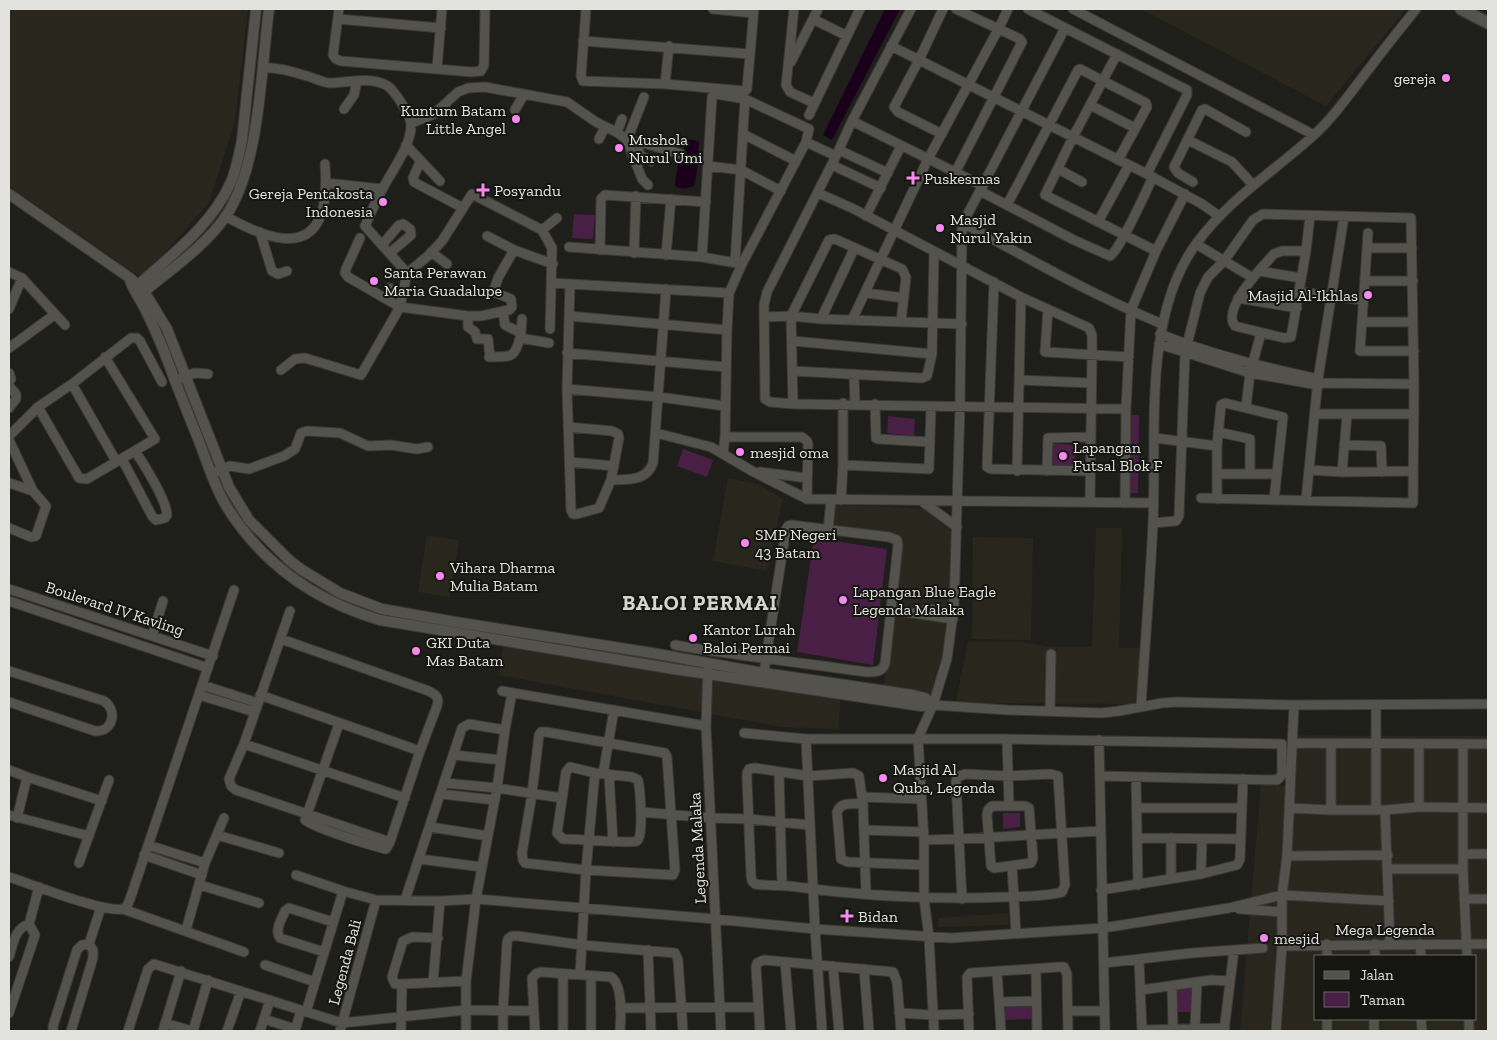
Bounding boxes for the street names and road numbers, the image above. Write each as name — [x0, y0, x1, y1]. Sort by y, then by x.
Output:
street label: Boulevard IV Kavling — [43, 577, 187, 640]
street label: Legenda Malaka — [685, 792, 710, 904]
street label: Legenda Bali — [324, 917, 365, 1007]
street label: Mega Legenda — [1335, 920, 1435, 939]

